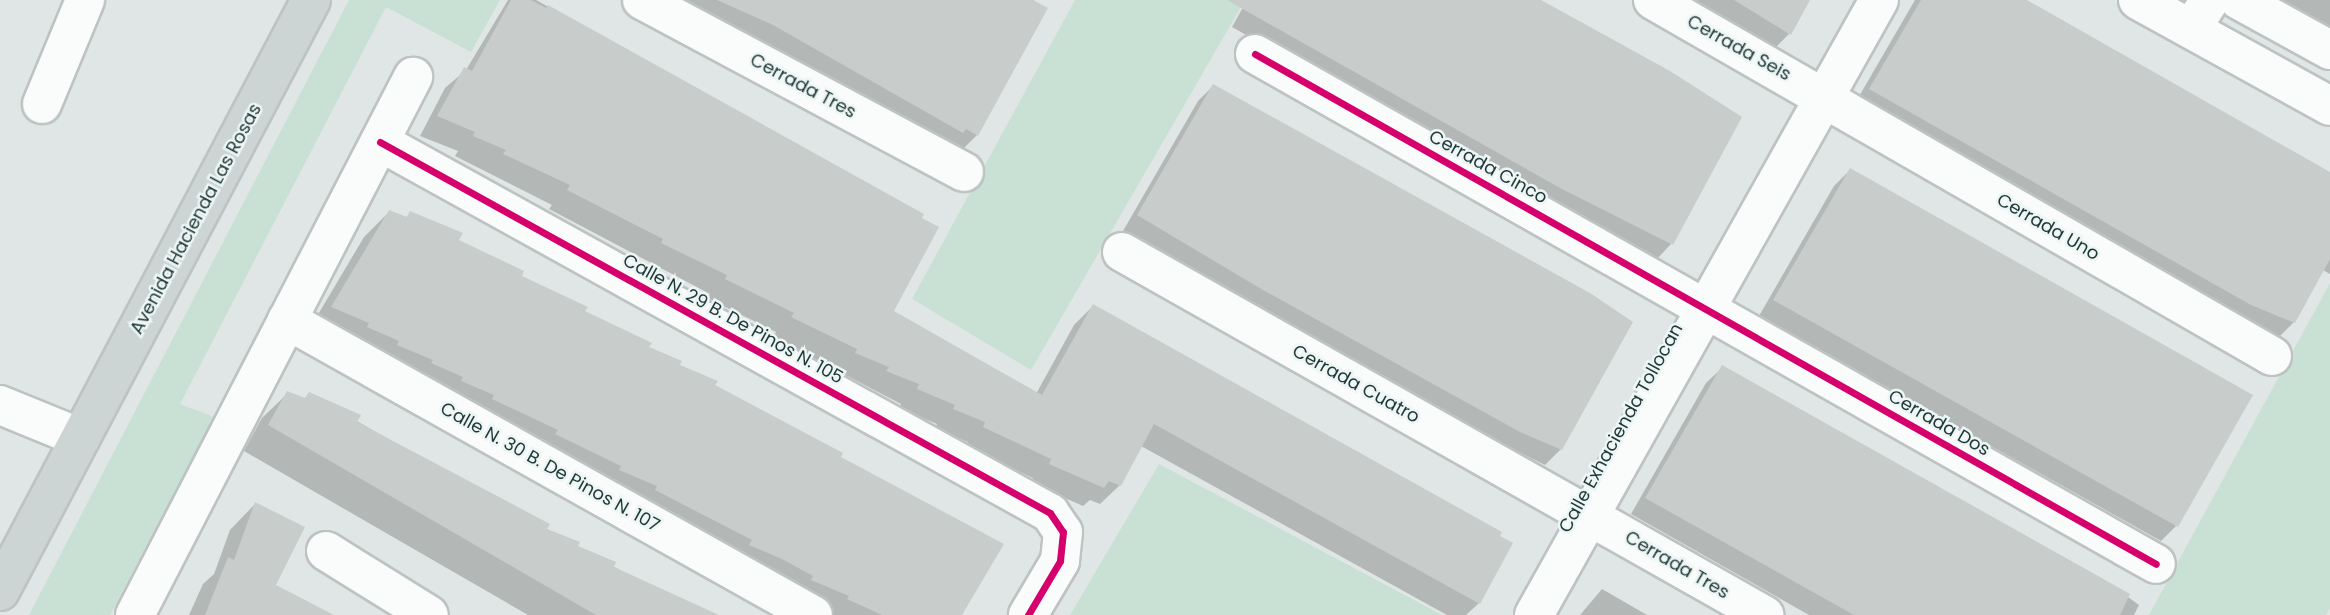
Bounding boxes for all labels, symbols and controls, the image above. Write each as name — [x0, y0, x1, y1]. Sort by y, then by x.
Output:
street label: Cerrada Seis — [1683, 11, 1795, 85]
street label: Cerrada Tres — [746, 49, 860, 123]
street label: Avenida Hacienda Las Rosas — [126, 100, 266, 338]
street label: Cerrada Cinco — [1425, 126, 1551, 208]
street label: Cerrada Uno — [1993, 189, 2103, 265]
street label: Calle N. 29 B. De Pinos N. 105 — [619, 249, 847, 389]
street label: Calle Exhacienda Tollocan — [1554, 320, 1688, 536]
street label: Cerrada Cuatro — [1289, 340, 1423, 428]
street label: Cerrada Dos — [1884, 385, 1994, 461]
street label: Calle N. 30 B. De Pinos N. 107 — [437, 398, 663, 536]
street label: Cerrada Tres — [1621, 526, 1733, 604]

